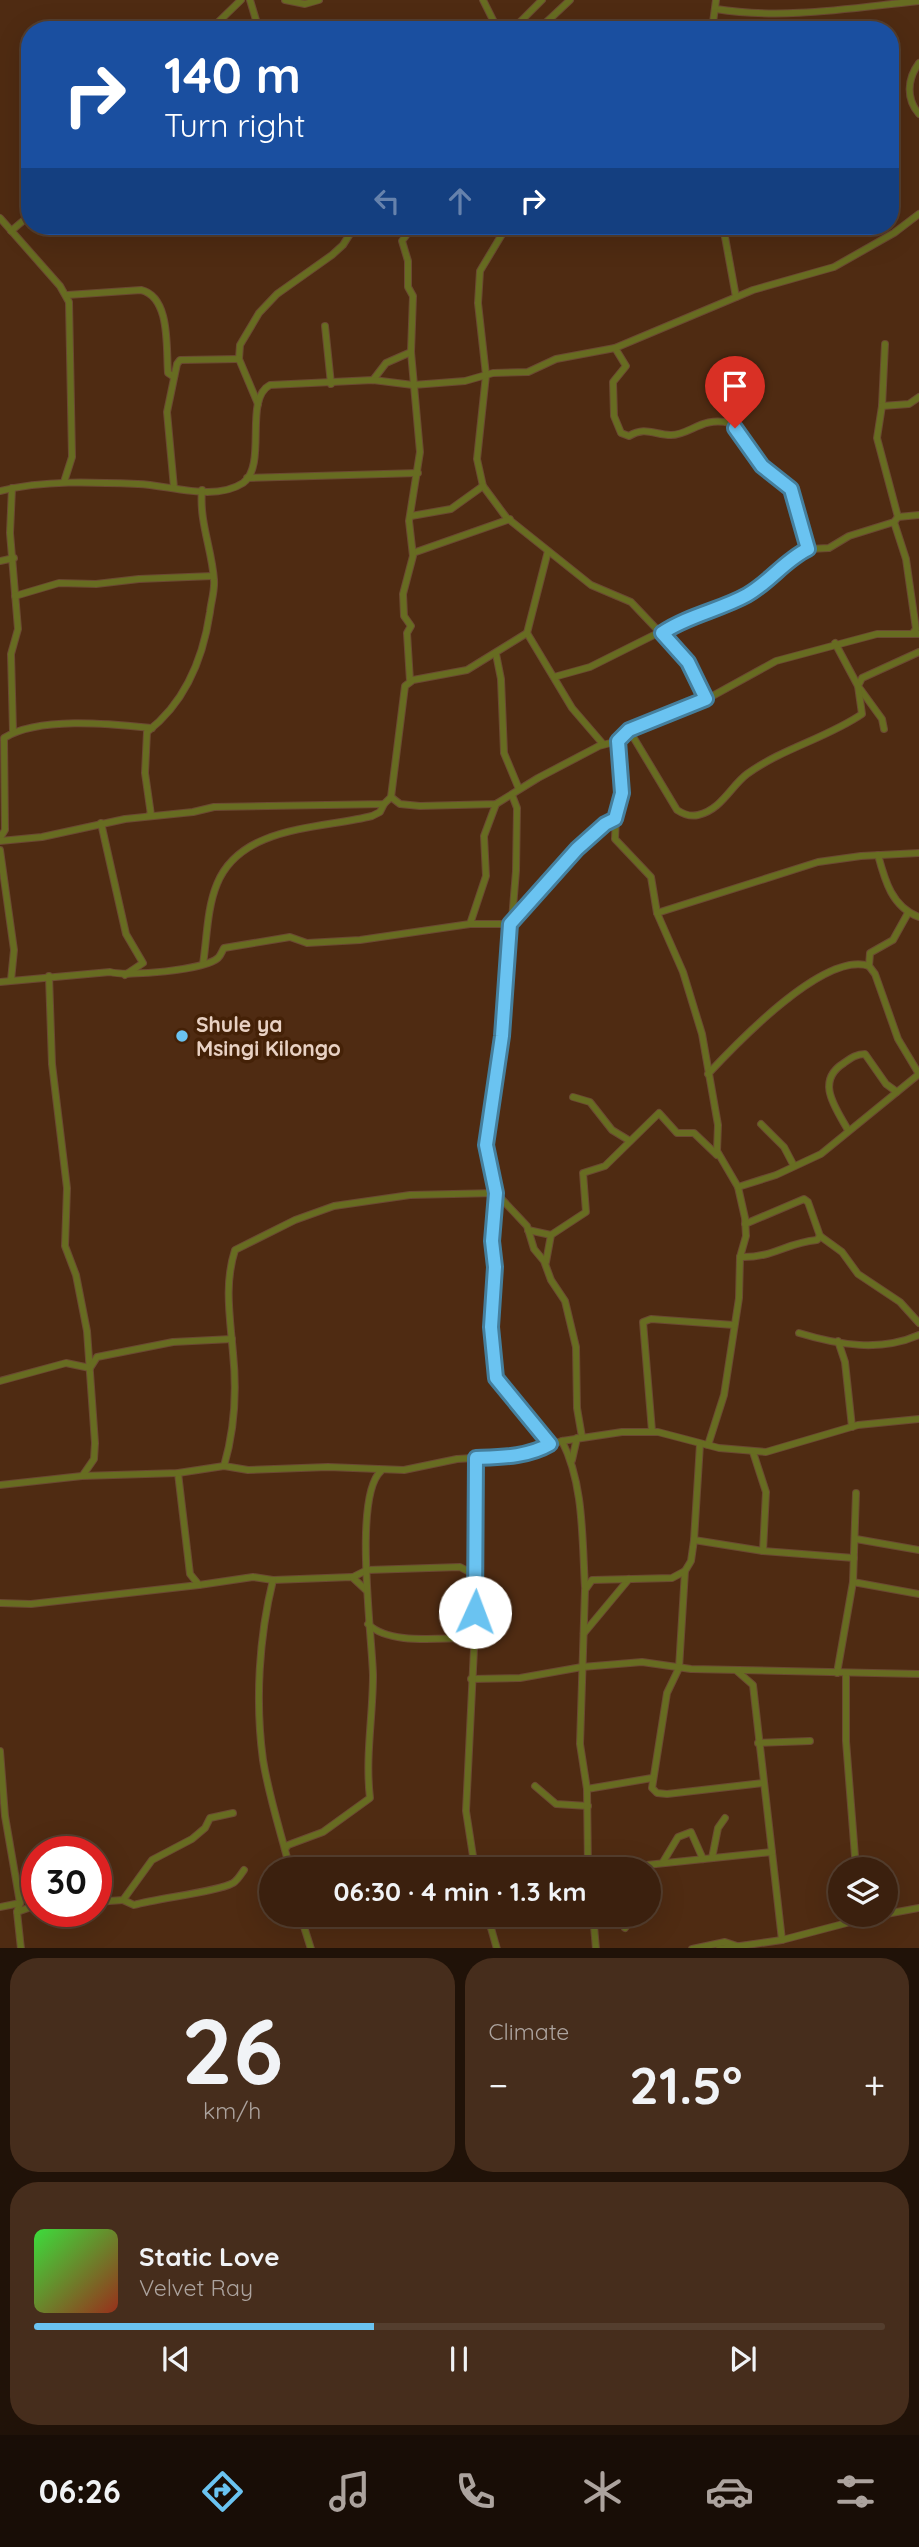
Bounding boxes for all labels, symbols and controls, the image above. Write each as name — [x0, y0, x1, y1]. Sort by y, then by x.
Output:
text: 140 m — [164, 44, 301, 105]
icon: right — [49, 49, 140, 140]
text: Turn right — [164, 105, 305, 145]
icon: left — [368, 182, 406, 220]
icon: ahead — [441, 182, 479, 220]
icon: right — [514, 182, 552, 220]
pin — [705, 356, 765, 428]
icon: arrive — [716, 367, 754, 405]
place label: Shule ya Msingi Kilongo — [196, 1011, 341, 1061]
marker: Shule ya Msingi Kilongo — [174, 1028, 190, 1044]
position arrow — [438, 1575, 512, 1649]
speed limit sign: 30 — [21, 1836, 112, 1927]
map controls — [828, 1857, 898, 1927]
button: layers — [828, 1857, 898, 1927]
text: 06:30 · 4 min · 1.3 km — [334, 1875, 586, 1908]
text: 26 — [181, 1993, 283, 2107]
text: Climate — [489, 2017, 569, 2046]
text: 21.5° — [629, 2052, 742, 2117]
text: − — [489, 2061, 508, 2109]
text: + — [864, 2061, 885, 2109]
text: km/h — [203, 2096, 261, 2125]
text: Static Love — [139, 2240, 280, 2273]
text: Velvet Ray — [139, 2273, 253, 2302]
icon: previous — [157, 2340, 195, 2378]
icon: pause — [440, 2340, 478, 2378]
icon: next — [724, 2340, 762, 2378]
icon: directions — [198, 2467, 247, 2516]
icon: music — [325, 2467, 374, 2516]
icon: phone — [451, 2467, 500, 2516]
icon: climate — [578, 2467, 627, 2516]
icon: car — [705, 2467, 754, 2516]
icon: filters — [831, 2467, 880, 2516]
text: 06:26 — [39, 2471, 121, 2511]

